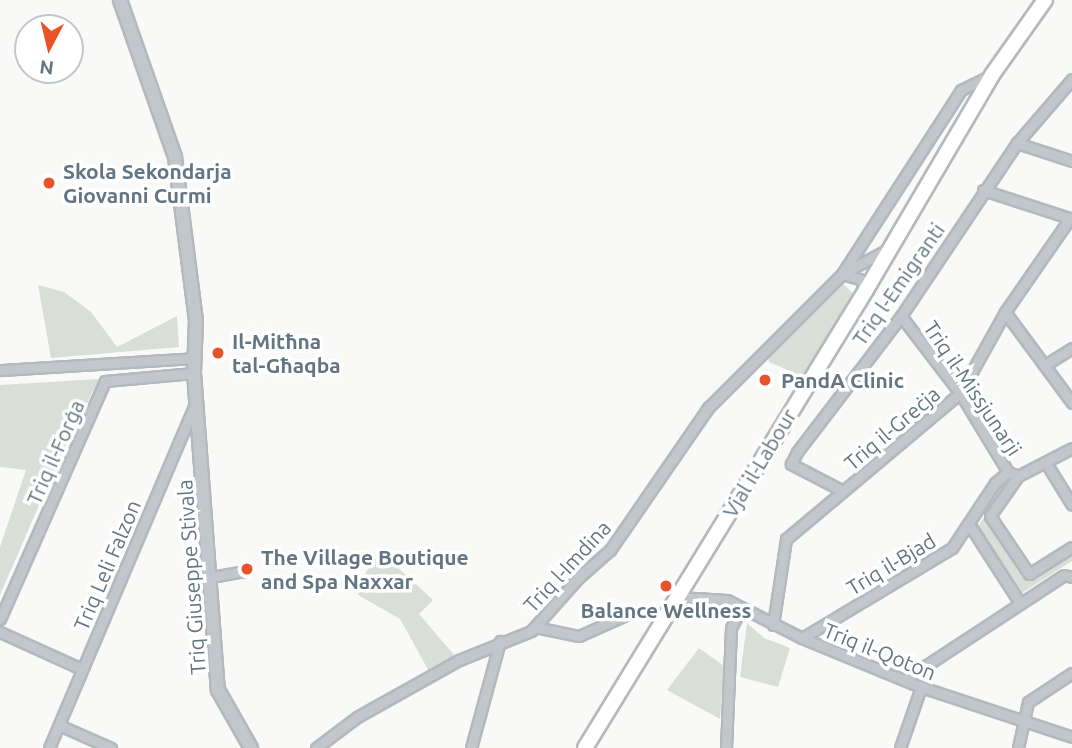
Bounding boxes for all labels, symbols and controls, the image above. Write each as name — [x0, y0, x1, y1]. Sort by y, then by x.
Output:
north arrow — [14, 14, 84, 84]
text: N — [38, 56, 55, 80]
place label: Skola Sekondarja Giovanni Curmi — [63, 158, 232, 208]
marker: Skola Sekondarja Giovanni Curmi — [41, 175, 57, 191]
street label: Triq l-Emigranti — [846, 218, 950, 350]
street label: Triq il-Missjunarji — [919, 316, 1027, 460]
place label: Il-Mitħna tal-Għaqba — [232, 328, 341, 378]
marker: Il-Mitħna tal-Għaqba — [210, 345, 226, 361]
place label: PandA Clinic — [781, 367, 904, 393]
marker: PandA Clinic — [755, 370, 775, 390]
street label: Triq il-Greċja — [839, 381, 945, 475]
street label: Triq il-Forġa — [21, 396, 89, 508]
street label: Vjal il-Labour — [717, 404, 801, 522]
street label: Triq Giuseppe Stivala — [172, 479, 210, 675]
street label: Triq Leli Falzon — [68, 496, 146, 634]
street label: Triq l-Imdina — [518, 515, 616, 617]
street label: Triq il-Bjad — [842, 528, 940, 600]
place label: The Village Boutique and Spa Naxxar — [261, 544, 469, 594]
marker: The Village Boutique and Spa Naxxar — [239, 561, 255, 577]
marker: Balance Wellness — [658, 578, 674, 594]
place label: Balance Wellness — [581, 597, 751, 623]
street label: Triq il-Qoton — [820, 617, 940, 685]

